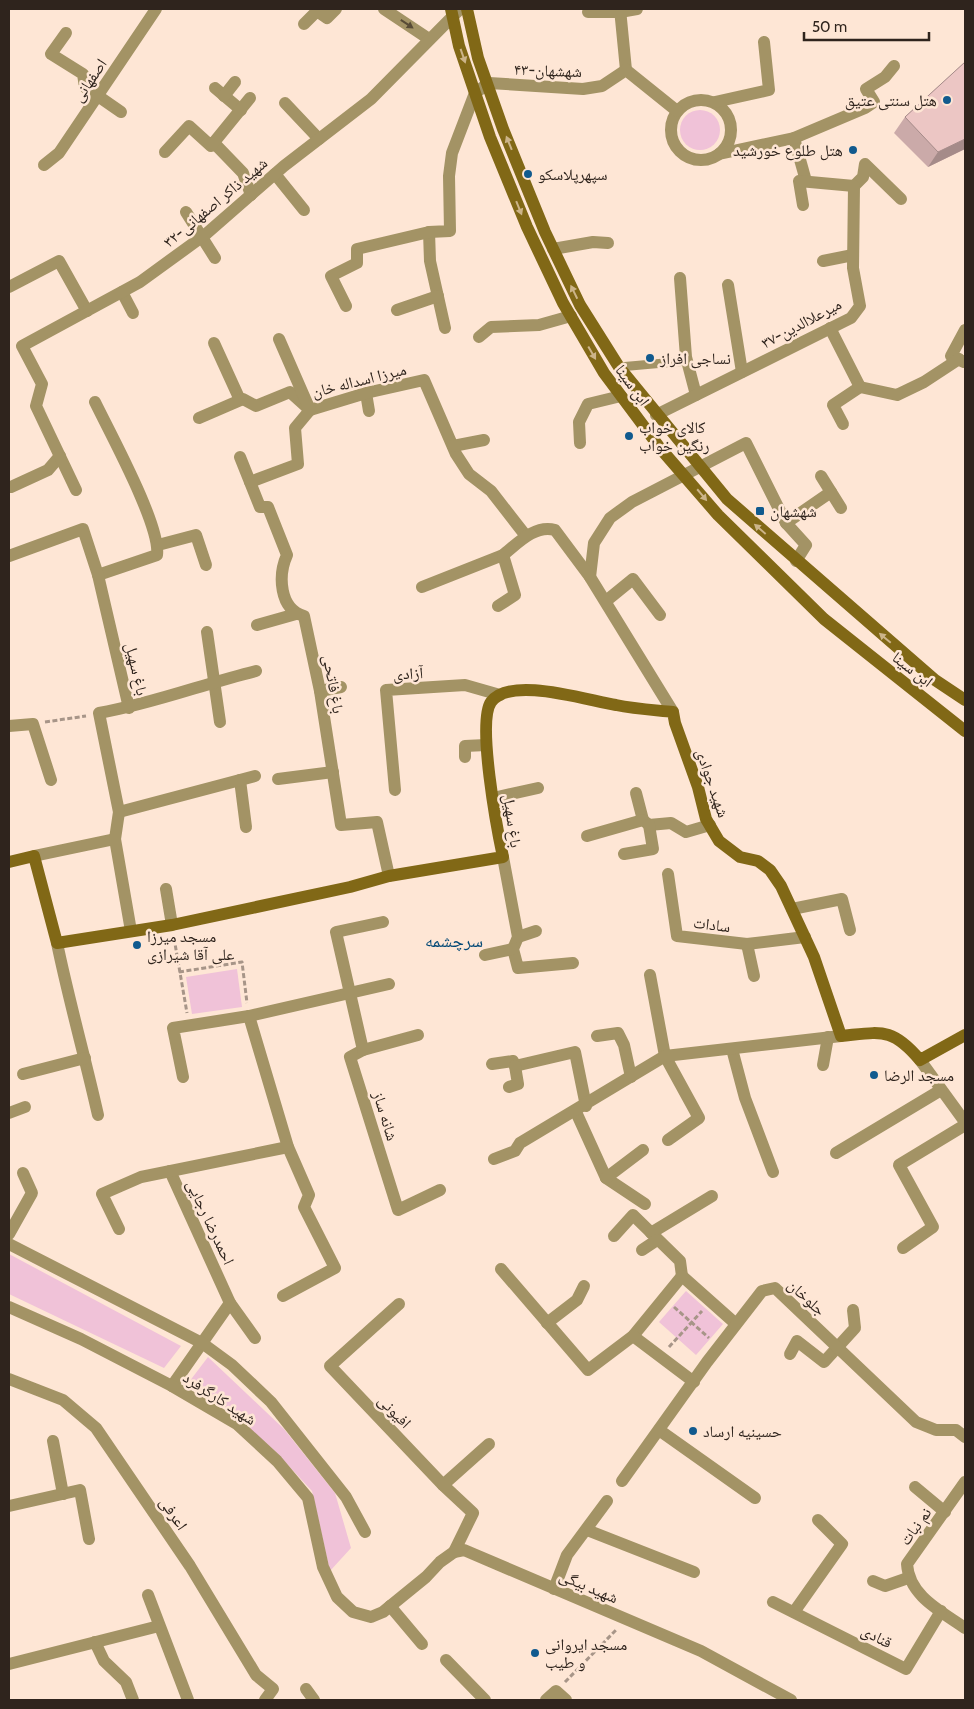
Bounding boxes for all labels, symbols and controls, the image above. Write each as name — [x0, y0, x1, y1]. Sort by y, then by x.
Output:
scale bar — [804, 10, 929, 42]
text: 50 m — [812, 18, 847, 36]
one-way arrow — [400, 19, 413, 29]
one-way arrow — [459, 49, 467, 64]
street label: اصفهانی — [68, 55, 112, 106]
street label: ۴۳-شهشهان — [514, 60, 582, 82]
place label: هتل سنتی عتیق — [845, 91, 937, 111]
marker: هتل سنتی عتیق — [941, 94, 953, 106]
one-way arrow — [504, 136, 512, 150]
place label: هتل طلوع خورشید — [733, 141, 843, 161]
marker: هتل طلوع خورشید — [847, 144, 859, 156]
street label: ۳۲-شهید ذاکر اصفهانی — [159, 153, 272, 252]
place label: سپهرپلاسکو — [538, 165, 607, 184]
marker: سپهرپلاسکو — [522, 168, 534, 180]
one-way arrow — [516, 201, 524, 215]
one-way arrow — [570, 285, 578, 299]
street label: ۳۷-میرعلاالدین — [758, 294, 845, 353]
one-way arrow — [588, 347, 597, 360]
place label: نساجی افراز — [659, 349, 731, 369]
marker: نساجی افراز — [644, 352, 656, 364]
street label: میرزا اسداله خان — [310, 360, 409, 402]
street label: ابن سینا — [611, 361, 654, 410]
place label: کالای خواب رنگین خواب — [639, 418, 709, 456]
marker: کالای خواب رنگین خواب — [623, 430, 635, 442]
one-way arrow — [697, 489, 708, 502]
place label: شهشهان — [770, 502, 817, 522]
marker: شهشهان — [754, 505, 766, 517]
one-way arrow — [753, 523, 766, 534]
one-way arrow — [880, 632, 892, 644]
street label: باغ سهیل — [120, 641, 152, 698]
street label: ابن سینا — [888, 648, 937, 692]
street label: باغ فاتحی — [318, 653, 348, 715]
street label: آزادی — [392, 663, 425, 685]
street label: شهید جوادی — [691, 746, 733, 820]
street label: باغ سهیل — [498, 793, 526, 849]
street label: سادات — [692, 913, 732, 936]
place label: مسجد میرزا علی آقا شیرازی — [147, 927, 234, 965]
district label: سرچشمه — [425, 930, 483, 952]
marker: مسجد میرزا علی آقا شیرازی — [131, 939, 143, 951]
place label: مسجد الرضا — [884, 1066, 954, 1085]
marker: مسجد الرضا — [868, 1069, 880, 1081]
street label: شانه ساز — [369, 1088, 402, 1143]
street label: احمدرضا رجایی — [182, 1177, 238, 1268]
street label: جلوخان — [783, 1275, 830, 1320]
street label: شهید کارگرفرد — [180, 1368, 260, 1429]
street label: افیونی — [373, 1391, 415, 1433]
place label: حسینیه ارساد — [703, 1422, 782, 1441]
marker: حسینیه ارساد — [687, 1425, 699, 1437]
street label: اعرفی — [155, 1493, 192, 1534]
street label: نم نبات — [895, 1504, 936, 1549]
street label: شهید بیگی — [556, 1566, 621, 1608]
street label: قنادی — [858, 1621, 895, 1653]
place label: مسجد ایروانی و طیب — [545, 1635, 627, 1672]
marker: مسجد ایروانی و طیب — [529, 1647, 541, 1659]

